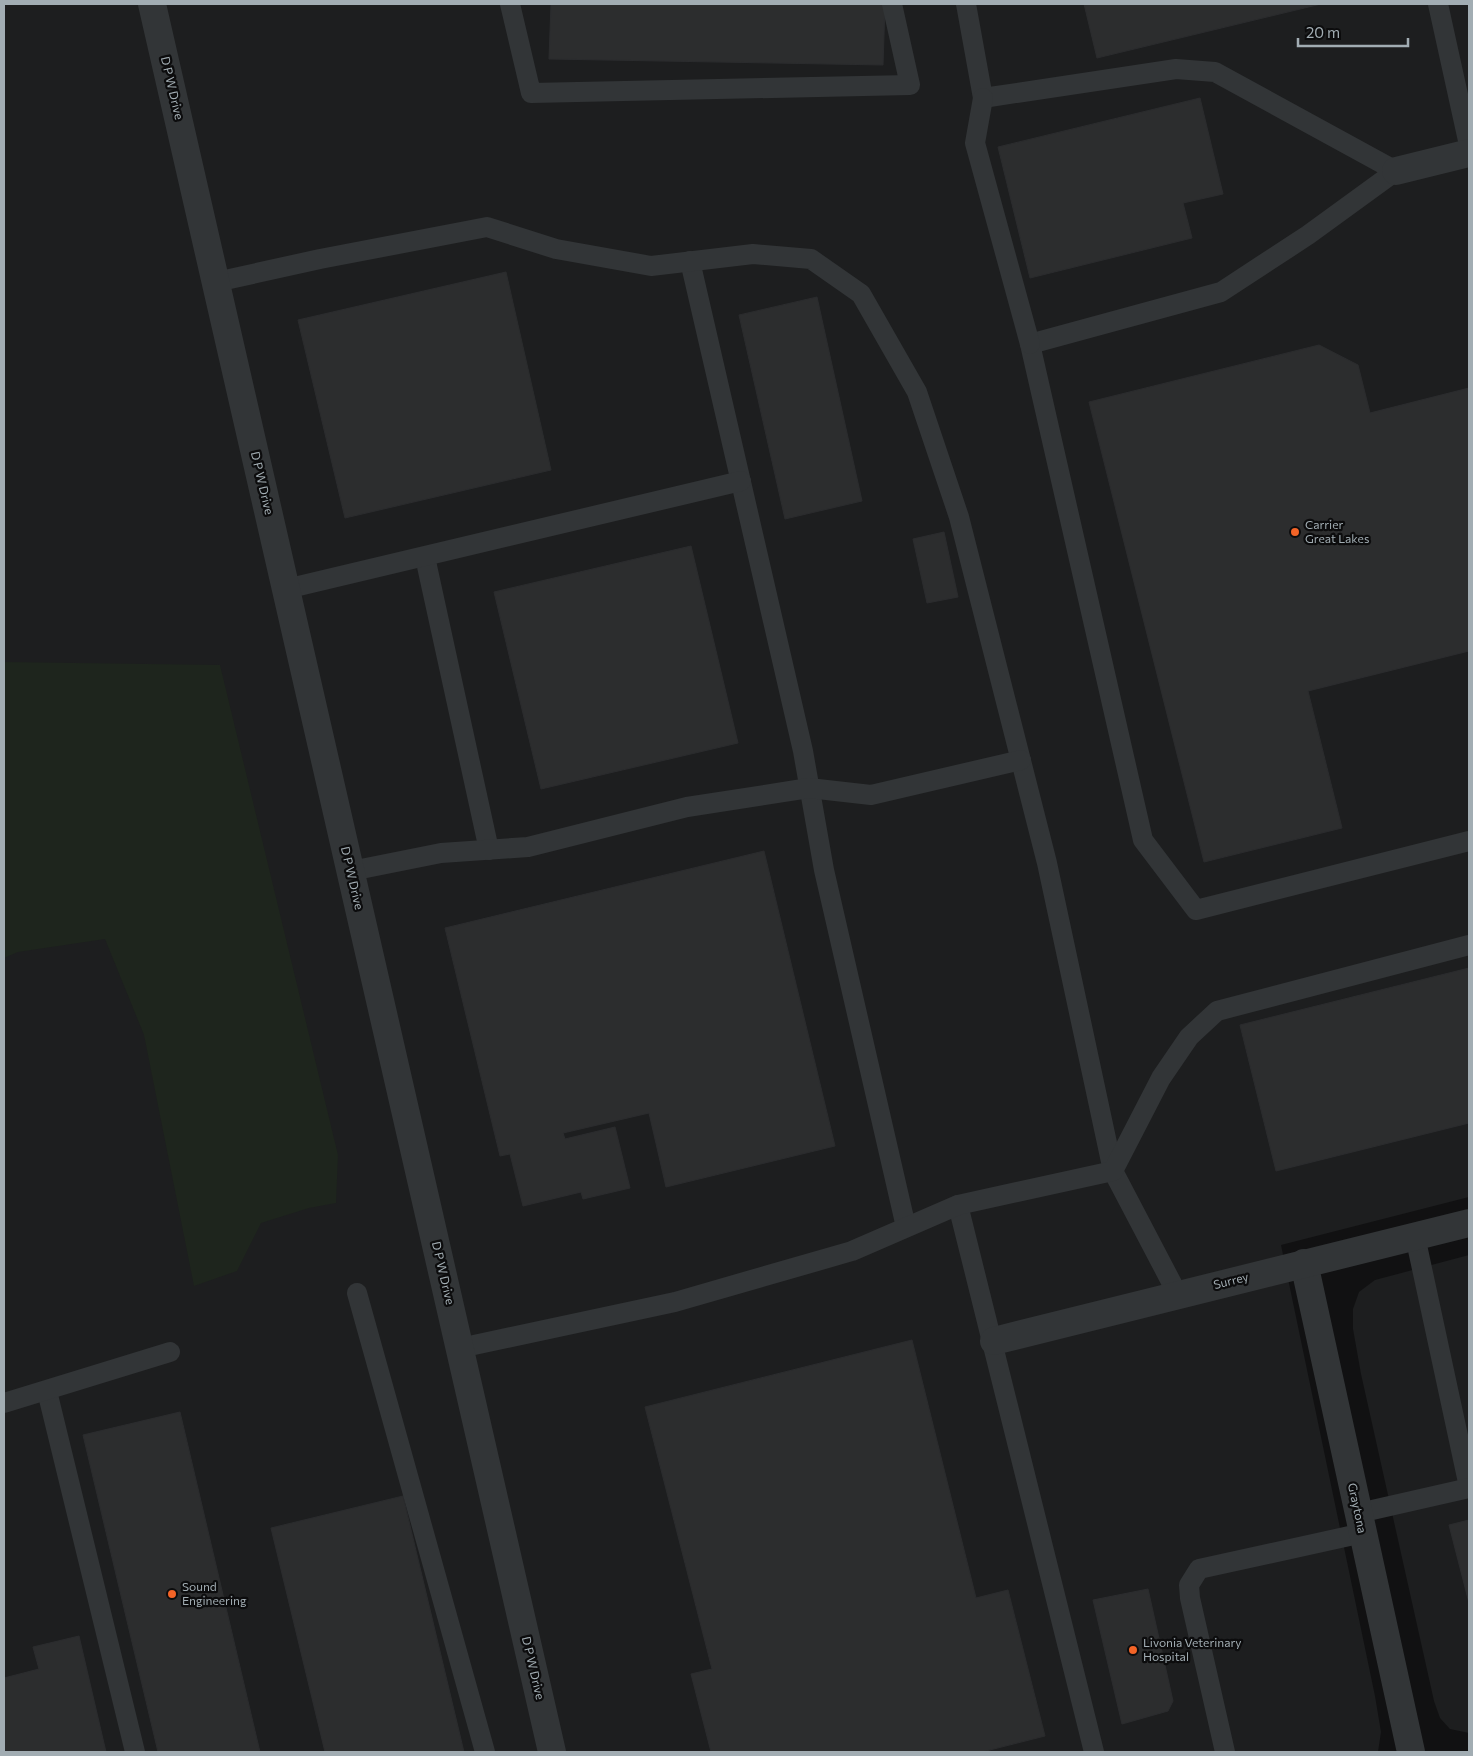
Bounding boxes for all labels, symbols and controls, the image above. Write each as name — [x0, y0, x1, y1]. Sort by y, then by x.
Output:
scale bar — [1298, 15, 1408, 47]
text: 20 m — [1306, 23, 1340, 41]
street label: D P W Drive — [159, 55, 187, 121]
street label: D P W Drive — [249, 450, 277, 516]
place label: Carrier Great Lakes — [1305, 517, 1369, 545]
marker: Carrier Great Lakes — [1289, 526, 1301, 538]
street label: D P W Drive — [339, 845, 367, 911]
street label: D P W Drive — [430, 1240, 458, 1306]
street label: Surrey — [1212, 1269, 1250, 1291]
street label: Graytona — [1346, 1481, 1370, 1534]
place label: Sound Engineering — [182, 1579, 247, 1607]
marker: Sound Engineering — [166, 1588, 178, 1600]
street label: D P W Drive — [520, 1635, 548, 1701]
place label: Livonia Veterinary Hospital — [1143, 1635, 1241, 1663]
marker: Livonia Veterinary Hospital — [1127, 1644, 1139, 1656]

